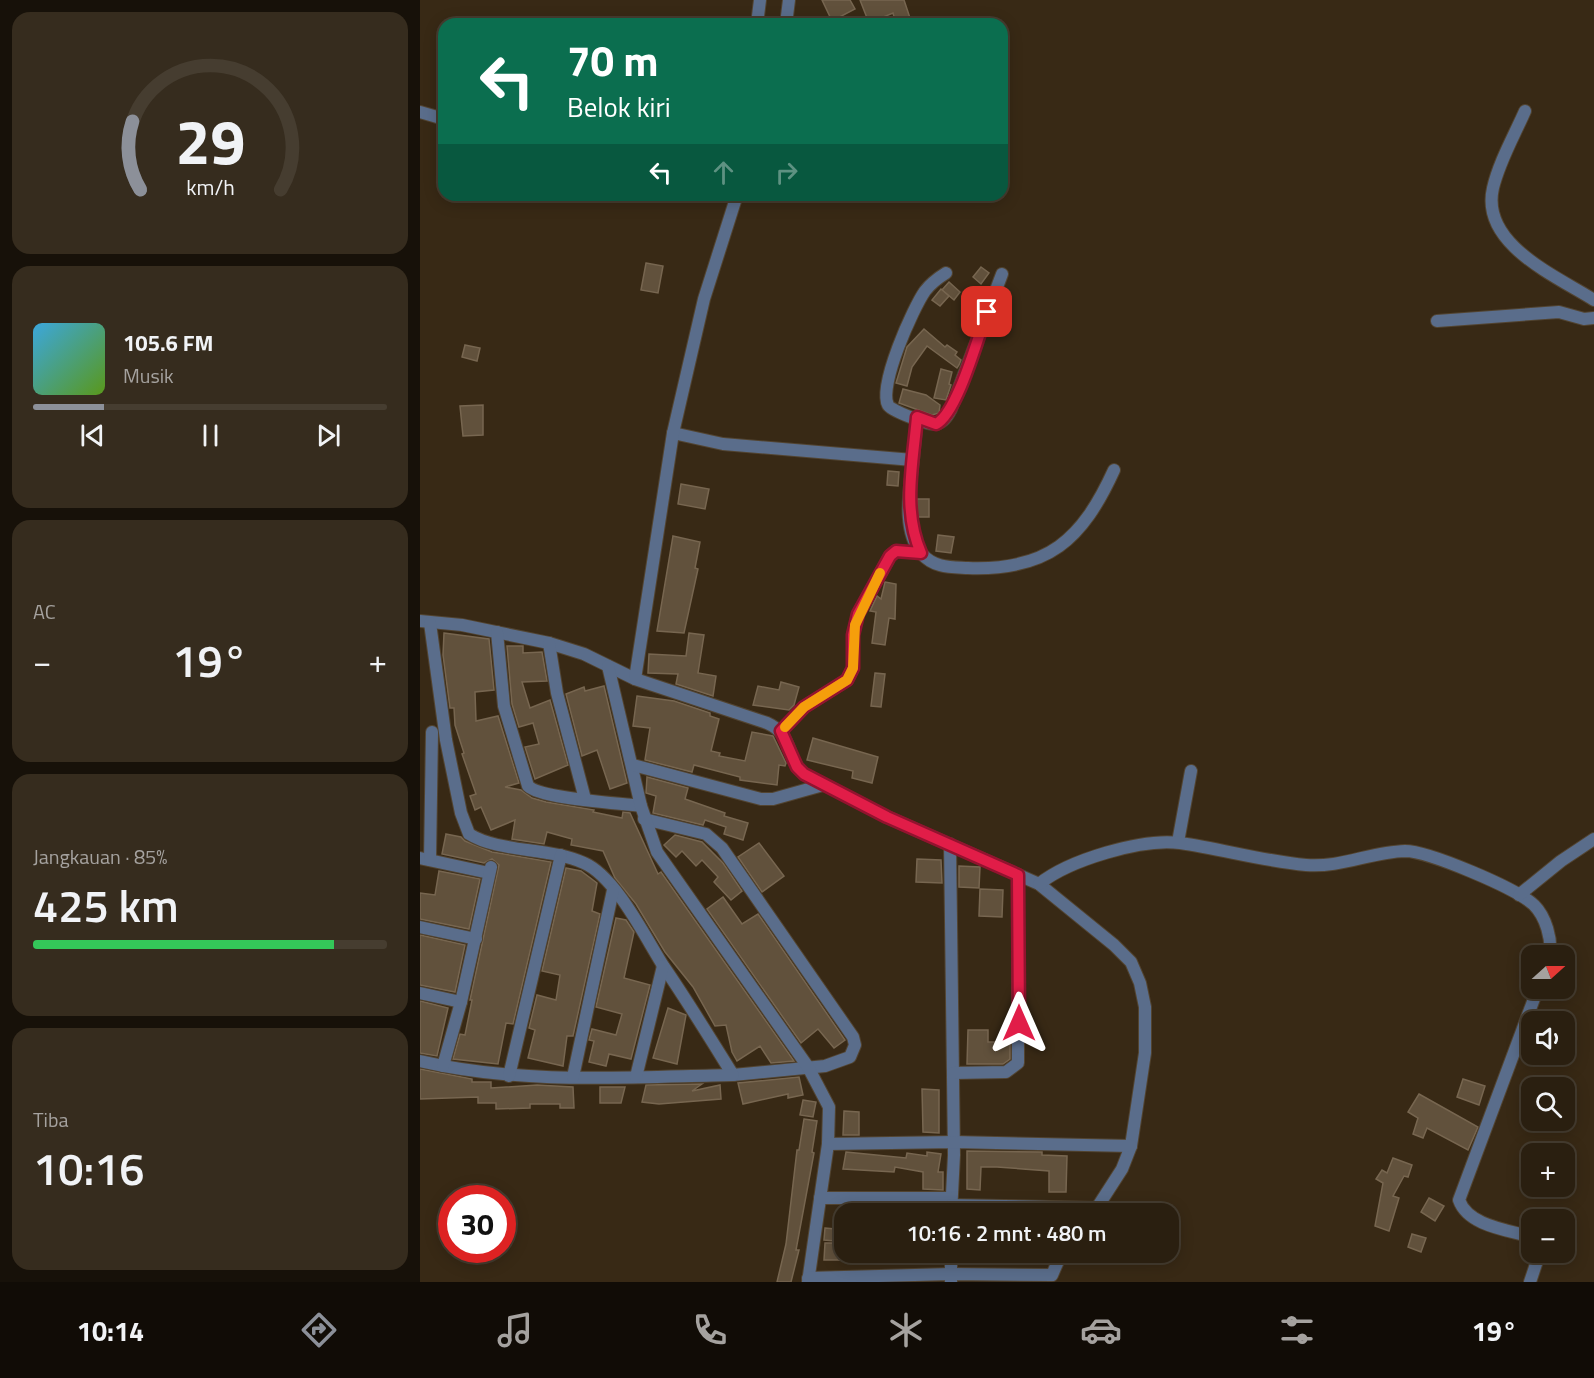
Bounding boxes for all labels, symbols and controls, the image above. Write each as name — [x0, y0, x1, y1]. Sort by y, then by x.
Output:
text: 70 m — [567, 28, 659, 92]
icon: left — [468, 42, 546, 120]
text: Belok kiri — [567, 86, 671, 127]
text: 29 — [175, 93, 245, 188]
icon: left — [644, 156, 677, 189]
icon: ahead — [707, 156, 740, 189]
icon: right — [770, 156, 803, 189]
text: km/h — [186, 171, 234, 203]
pin — [961, 286, 1012, 337]
icon: arrive — [970, 295, 1003, 328]
text: 105.6 FM — [123, 326, 213, 360]
text: Musik — [123, 360, 174, 391]
icon: previous — [76, 419, 109, 452]
icon: pause — [194, 419, 227, 452]
icon: next — [312, 419, 345, 452]
text: AC — [33, 596, 56, 627]
text: 19° — [172, 626, 248, 694]
text: − — [33, 636, 51, 686]
text: + — [369, 636, 387, 686]
text: Jangkauan · 85% — [33, 841, 167, 872]
text: 425 km — [33, 871, 179, 939]
north arrow — [1521, 945, 1575, 999]
map controls — [1521, 945, 1575, 1263]
position arrow — [987, 991, 1051, 1055]
button: sound — [1521, 1011, 1575, 1065]
button: search — [1521, 1077, 1575, 1131]
text: Tiba — [33, 1104, 68, 1135]
text: 10:16 — [33, 1134, 145, 1202]
button: + — [1521, 1143, 1575, 1197]
speed limit sign: 30 — [438, 1185, 516, 1263]
button: − — [1521, 1209, 1575, 1263]
text: 10:16 · 2 mnt · 480 m — [906, 1216, 1107, 1250]
icon: directions — [298, 1309, 340, 1351]
icon: music — [494, 1309, 536, 1351]
icon: phone — [689, 1309, 731, 1351]
icon: climate — [885, 1309, 927, 1351]
icon: car — [1080, 1309, 1122, 1351]
icon: filters — [1276, 1309, 1318, 1351]
text: 10:14 — [77, 1310, 144, 1351]
text: 19° — [1472, 1310, 1517, 1351]

